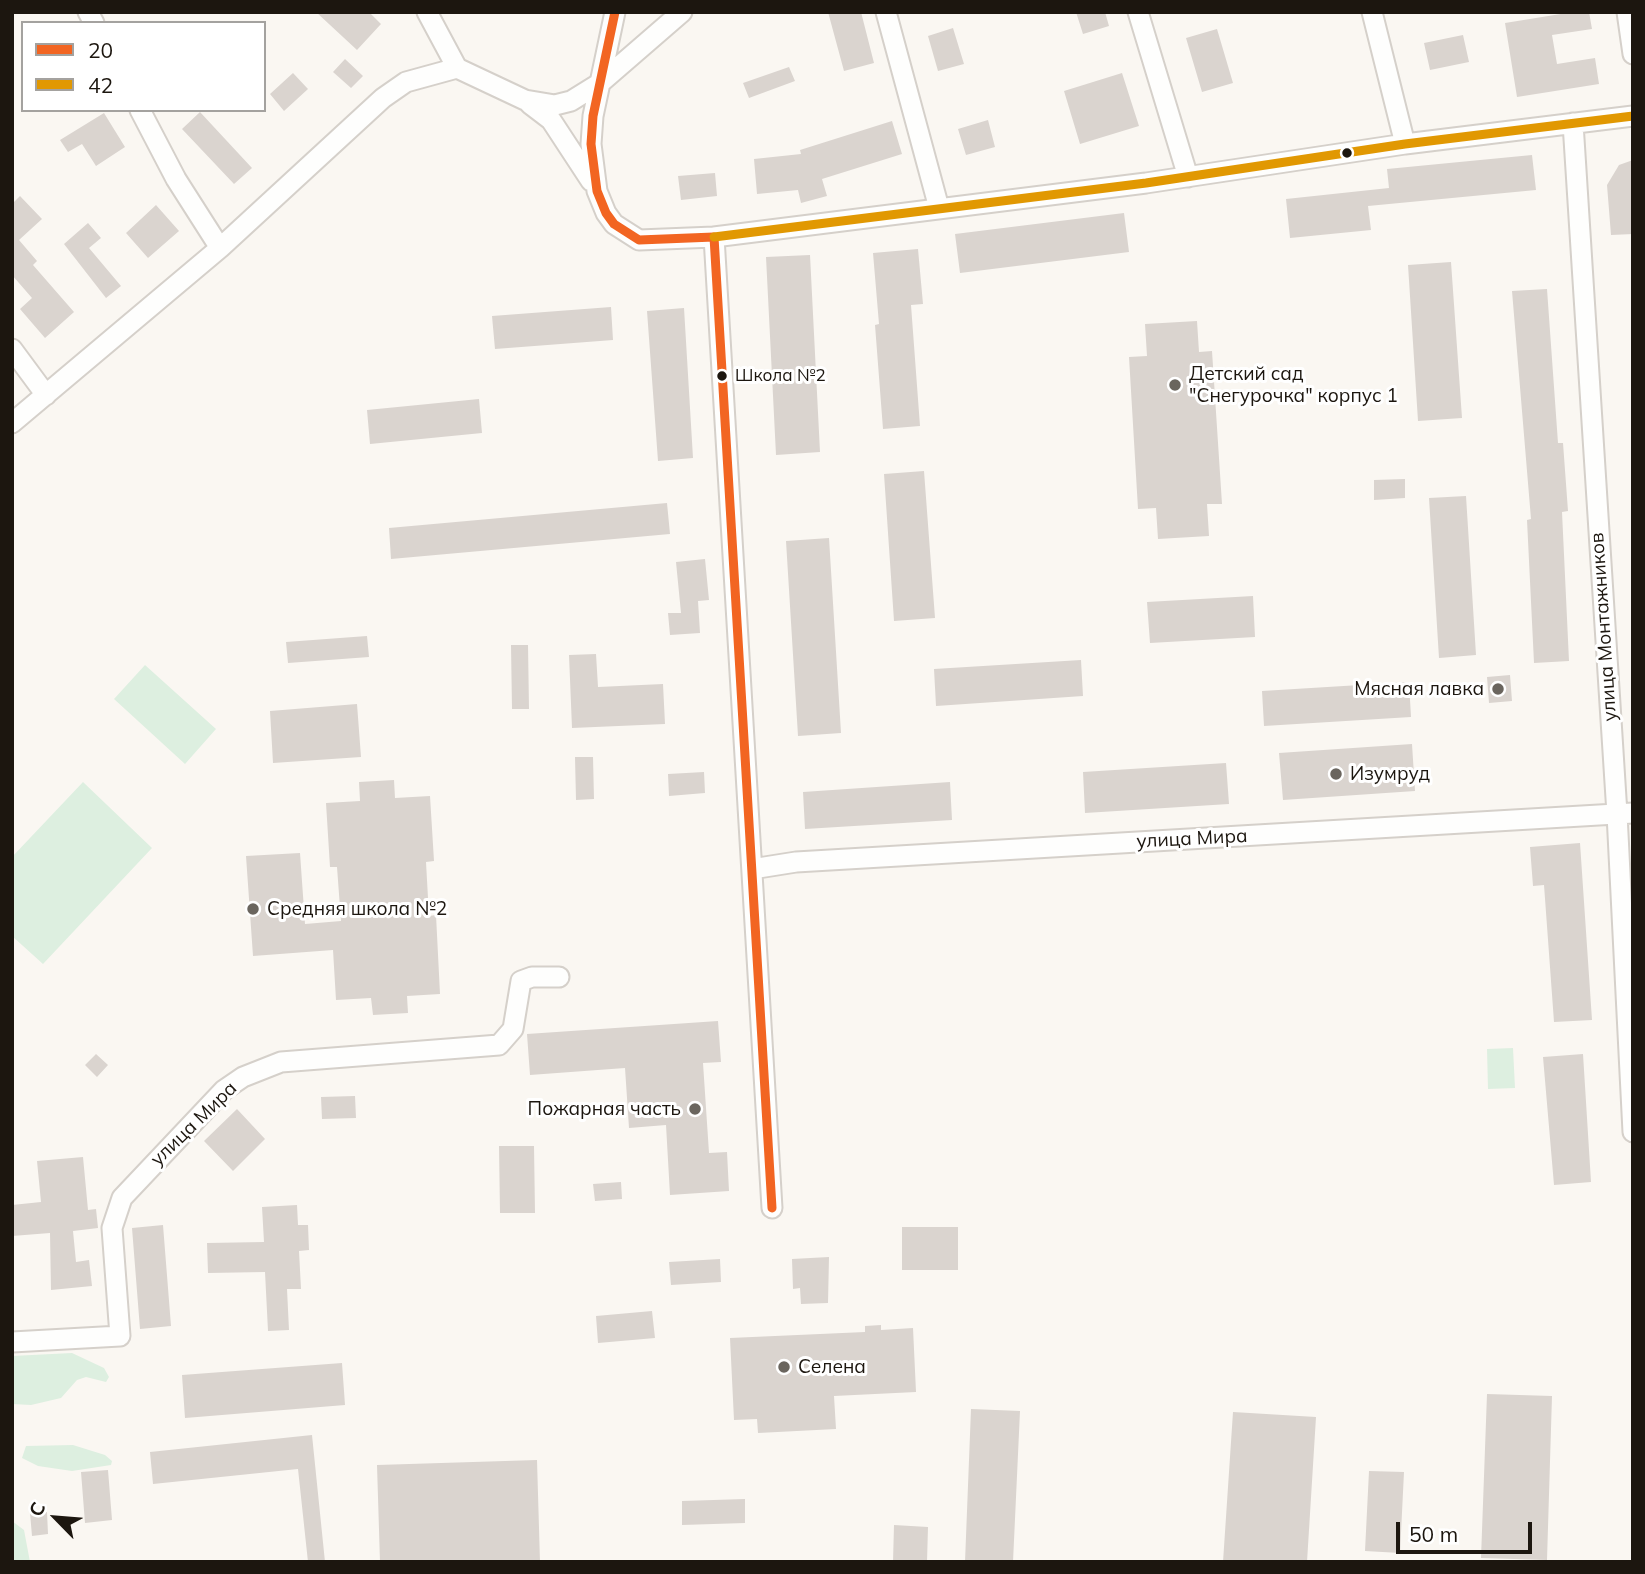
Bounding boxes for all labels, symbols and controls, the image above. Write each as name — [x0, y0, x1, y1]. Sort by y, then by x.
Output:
legend — [21, 21, 266, 112]
text: 20 — [88, 37, 113, 63]
text: 42 — [88, 72, 113, 98]
unlabelled marker — [1340, 146, 1354, 160]
place label: Детский сад "Снегурочка" корпус 1 — [1189, 363, 1398, 407]
place label: Школа №2 — [735, 366, 826, 386]
marker: Школа №2 — [715, 369, 729, 383]
marker: Детский сад "Снегурочка" корпус 1 — [1167, 377, 1183, 393]
street label: улица Монтажников — [1586, 532, 1622, 722]
place label: Мясная лавка — [1354, 678, 1484, 700]
marker: Мясная лавка — [1490, 681, 1506, 697]
place label: Изумруд — [1350, 763, 1430, 785]
marker: Изумруд — [1328, 766, 1344, 782]
street label: улица Мира — [1136, 825, 1248, 853]
place label: Средняя школа №2 — [267, 898, 447, 920]
marker: Средняя школа №2 — [245, 901, 261, 917]
street label: улица Мира — [146, 1077, 242, 1171]
place label: Пожарная часть — [528, 1098, 681, 1120]
marker: Пожарная часть — [687, 1101, 703, 1117]
place label: Селена — [798, 1356, 866, 1378]
marker: Селена — [776, 1359, 792, 1375]
north arrow — [21, 1483, 91, 1553]
text: С — [23, 1498, 51, 1520]
scale bar — [1400, 1508, 1536, 1552]
text: 50 m — [1409, 1521, 1458, 1547]

